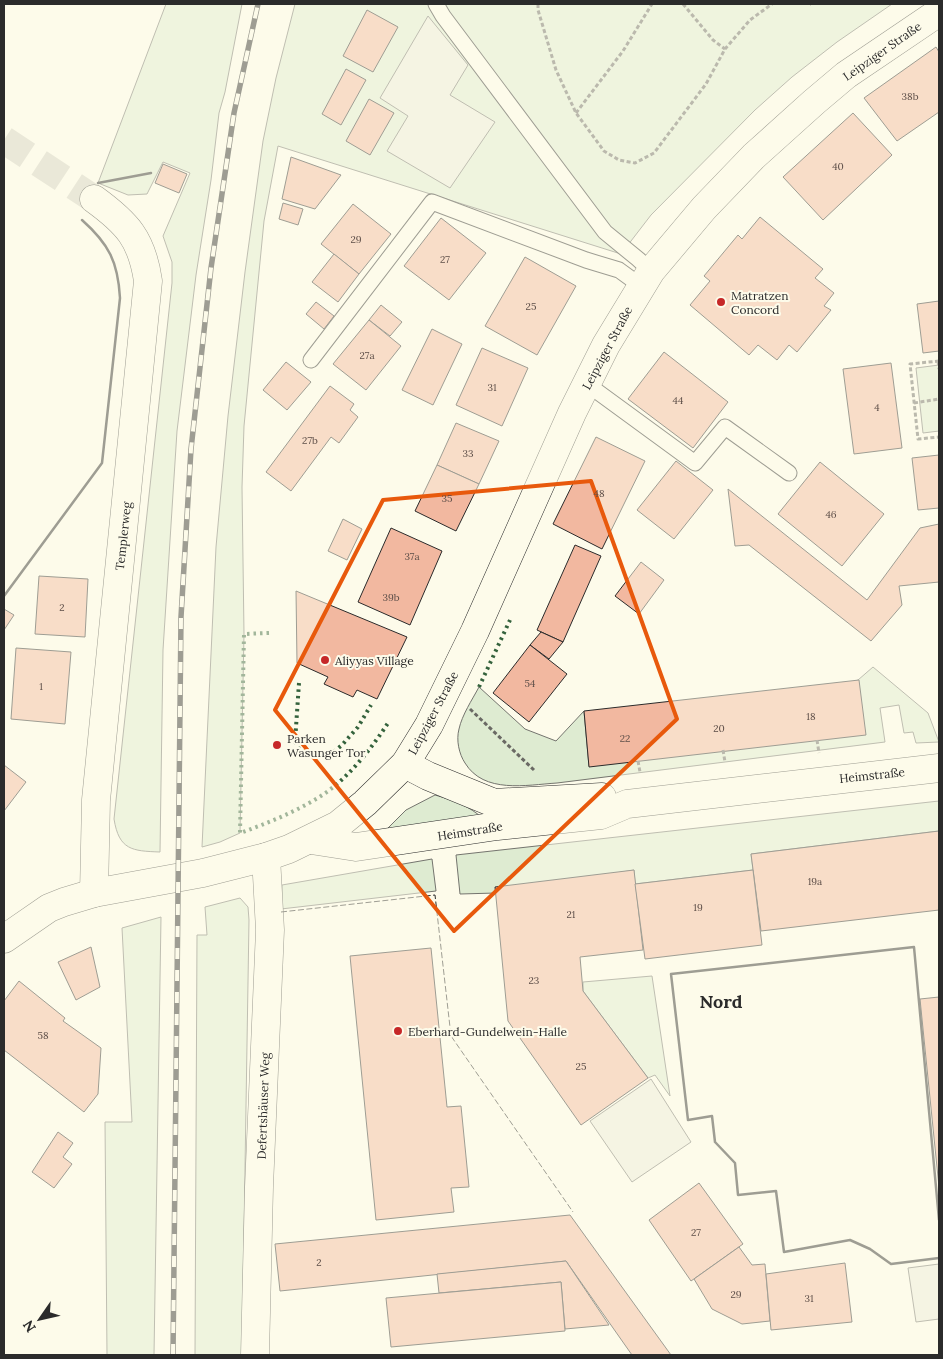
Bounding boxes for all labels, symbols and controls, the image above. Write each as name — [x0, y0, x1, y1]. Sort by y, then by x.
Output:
street label: Leipziger Straße — [840, 18, 925, 84]
house number: 38b — [901, 90, 919, 103]
house number: 40 — [832, 160, 844, 173]
house number: 29 — [350, 233, 362, 246]
house number: 27 — [440, 253, 450, 266]
place label: Matratzen Concord — [731, 288, 788, 317]
marker: Matratzen Concord — [715, 296, 727, 308]
house number: 25 — [526, 300, 536, 313]
street label: Leipziger Straße — [579, 303, 636, 392]
house number: 27a — [359, 349, 375, 362]
house number: 31 — [487, 381, 497, 394]
house number: 44 — [673, 394, 684, 407]
house number: 4 — [874, 401, 880, 414]
house number: 27b — [302, 434, 318, 447]
house number: 33 — [462, 447, 474, 460]
house number: 48 — [593, 487, 605, 500]
house number: 35 — [441, 492, 453, 505]
street label: Templerweg — [112, 500, 134, 571]
house number: 46 — [825, 508, 837, 521]
house number: 37a — [404, 550, 420, 563]
house number: 39b — [382, 591, 400, 604]
house number: 2 — [59, 601, 65, 614]
place label: Aliyyas Village — [334, 653, 414, 668]
marker: Aliyyas Village — [319, 654, 331, 666]
street label: Leipziger Straße — [405, 668, 462, 757]
house number: 54 — [525, 677, 536, 690]
house number: 1 — [39, 680, 43, 693]
house number: 18 — [806, 710, 816, 723]
house number: 20 — [713, 722, 725, 735]
place label: Parken Wasunger Tor — [287, 731, 366, 760]
house number: 22 — [620, 732, 630, 745]
marker: Parken Wasunger Tor — [271, 739, 283, 751]
street label: Heimstraße — [838, 764, 906, 786]
street label: Heimstraße — [436, 818, 504, 844]
house number: 19a — [808, 875, 822, 888]
house number: 19 — [693, 901, 703, 914]
house number: 21 — [566, 908, 576, 921]
house number: 23 — [529, 974, 540, 987]
district label: Nord — [700, 990, 743, 1013]
place label: Eberhard-Gundelwein-Halle — [408, 1024, 567, 1039]
marker: Eberhard-Gundelwein-Halle — [392, 1025, 404, 1037]
house number: 58 — [37, 1029, 49, 1042]
street label: Defertshäuser Weg — [254, 1052, 272, 1160]
house number: 25 — [576, 1060, 586, 1073]
house number: 27 — [691, 1226, 701, 1239]
house number: 2 — [316, 1256, 322, 1269]
house number: 29 — [730, 1288, 742, 1301]
house number: 31 — [804, 1292, 814, 1305]
north arrow — [15, 1294, 65, 1344]
text: N — [19, 1317, 40, 1336]

